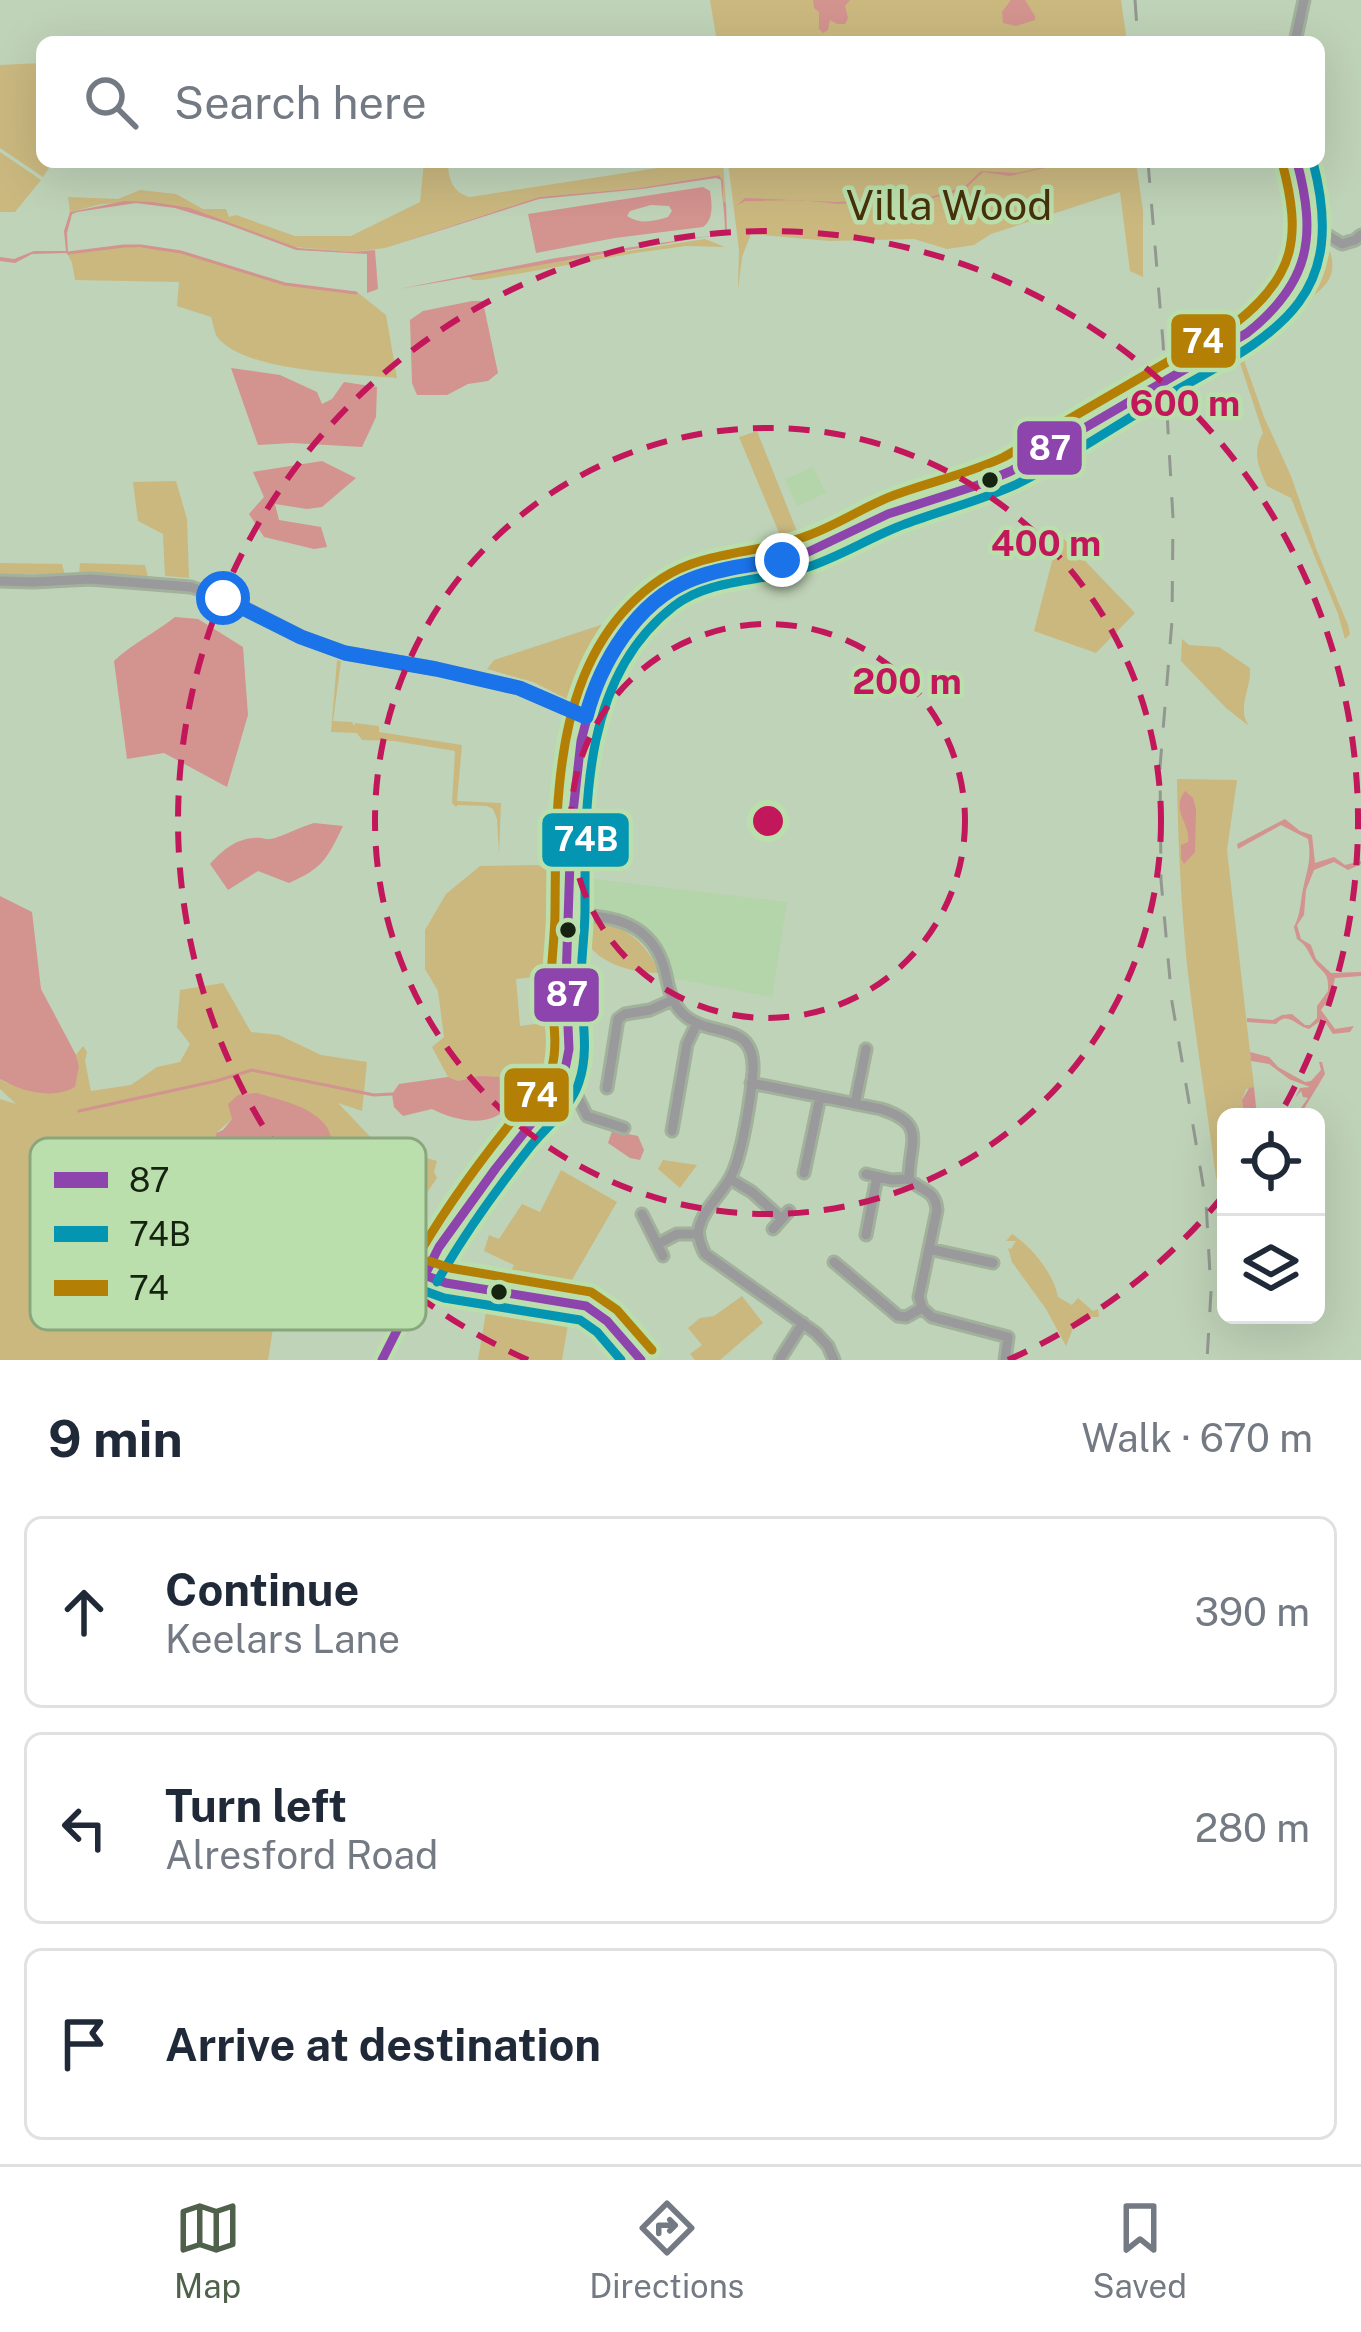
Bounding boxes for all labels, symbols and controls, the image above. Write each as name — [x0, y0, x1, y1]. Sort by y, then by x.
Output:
search box — [36, 36, 1325, 168]
icon: search — [78, 69, 144, 135]
text: Search here — [174, 76, 427, 129]
park label: Villa Wood — [846, 180, 1052, 229]
line badge: 74 — [1169, 312, 1238, 370]
text: 74 — [1182, 322, 1224, 360]
text: 600 m — [1130, 382, 1240, 424]
line badge: 87 — [1015, 419, 1084, 477]
text: 87 — [1029, 429, 1071, 467]
unlabelled marker — [979, 469, 1001, 491]
text: 400 m — [991, 522, 1101, 564]
route end — [755, 533, 809, 587]
route start — [196, 571, 250, 625]
text: 200 m — [852, 660, 962, 702]
centre of rings — [747, 800, 789, 842]
line badge: 74B — [540, 811, 631, 869]
text: 74B — [554, 820, 618, 858]
unlabelled marker — [557, 919, 579, 941]
line badge: 87 — [532, 966, 601, 1024]
text: 87 — [546, 975, 588, 1013]
line badge: 74 — [502, 1066, 571, 1124]
text: 74 — [516, 1076, 558, 1114]
map controls — [1217, 1108, 1325, 1324]
button: locate — [1217, 1108, 1325, 1216]
legend — [30, 1138, 426, 1330]
text: 87 — [129, 1161, 170, 1199]
text: 74B — [129, 1215, 191, 1253]
button: layers — [1217, 1216, 1325, 1324]
text: 74 — [129, 1269, 169, 1307]
unlabelled marker — [488, 1281, 510, 1303]
text: 9 min — [48, 1409, 183, 1468]
text: Walk · 670 m — [1081, 1415, 1313, 1461]
text: Continue — [165, 1563, 359, 1616]
icon: ahead — [51, 1579, 117, 1645]
text: 390 m — [1195, 1589, 1310, 1635]
text: Keelars Lane — [165, 1616, 400, 1662]
text: Turn left — [165, 1779, 347, 1832]
icon: left — [51, 1795, 117, 1861]
text: 280 m — [1195, 1805, 1310, 1851]
text: Alresford Road — [165, 1832, 438, 1878]
icon: arrive — [51, 2011, 117, 2077]
text: Arrive at destination — [165, 2018, 601, 2071]
tab: Map — [174, 2195, 241, 2305]
tab: Directions — [589, 2195, 744, 2305]
tab: Saved — [1093, 2195, 1187, 2305]

